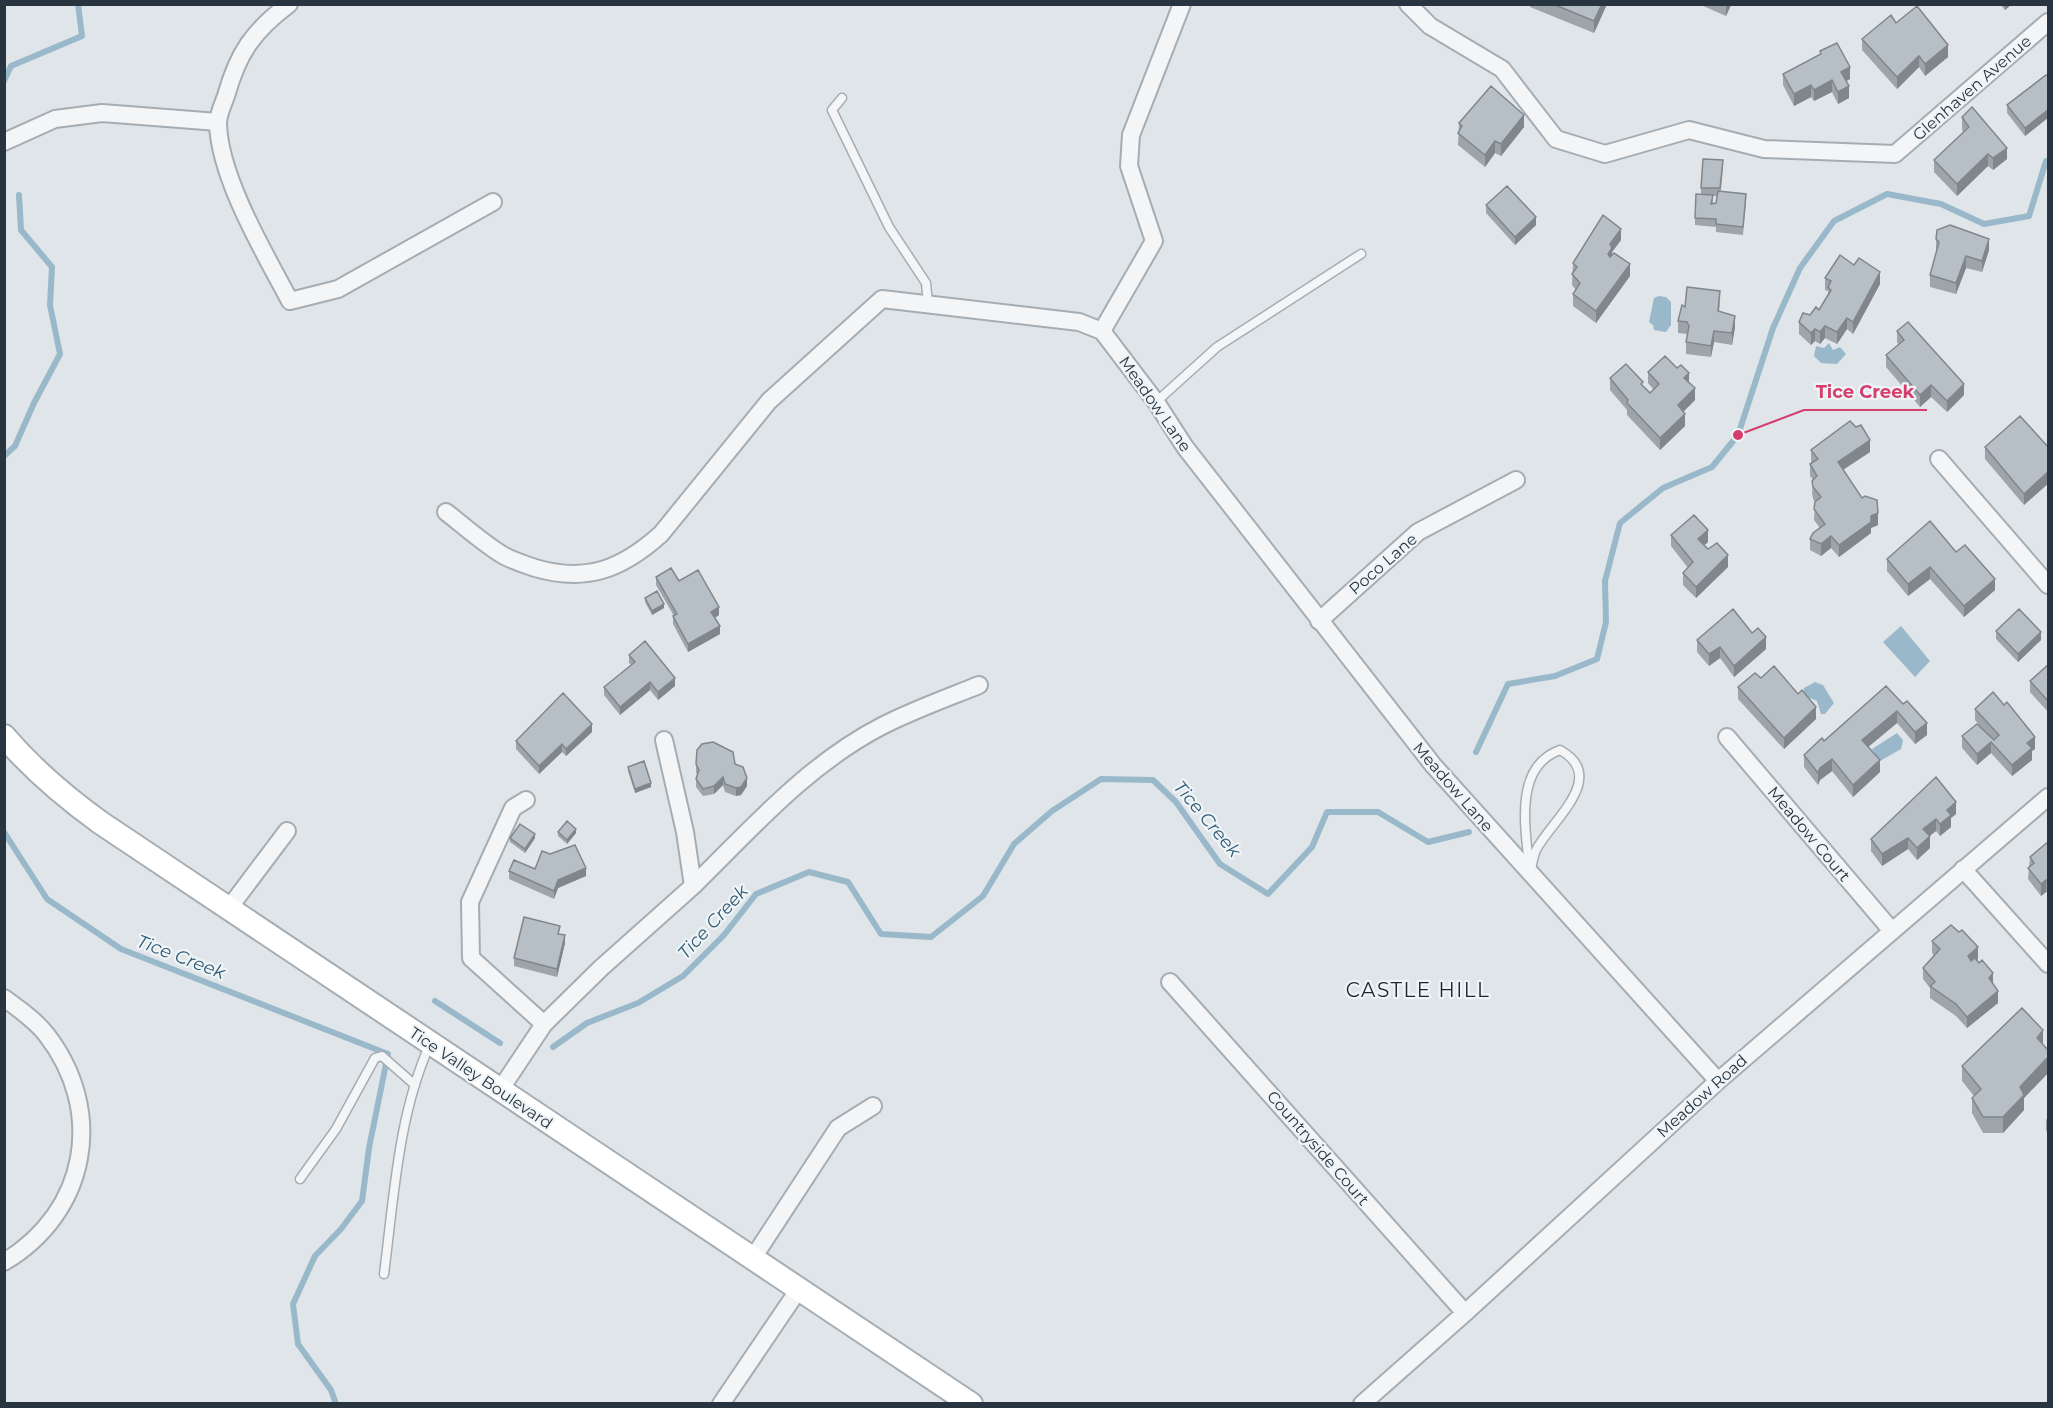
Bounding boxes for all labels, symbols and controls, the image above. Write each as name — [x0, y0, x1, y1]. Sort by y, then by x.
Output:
street label: Glenhaven Avenue — [1909, 31, 2035, 145]
street label: Meadow Lane — [1115, 353, 1195, 455]
callout: Tice Creek — [1804, 374, 1927, 410]
text: Tice Creek — [1816, 381, 1915, 403]
street label: Poco Lane — [1345, 529, 1421, 599]
street label: Meadow Lane — [1409, 738, 1497, 836]
water label: Tice Creek — [1169, 776, 1246, 863]
street label: Meadow Court — [1764, 783, 1855, 886]
water label: Tice Creek — [673, 879, 754, 964]
water label: Tice Creek — [134, 930, 230, 984]
district label: CASTLE HILL — [1346, 978, 1490, 1002]
street label: Tice Valley Boulevard — [406, 1023, 556, 1133]
street label: Meadow Road — [1653, 1051, 1751, 1141]
street label: Countryside Court — [1263, 1087, 1373, 1210]

